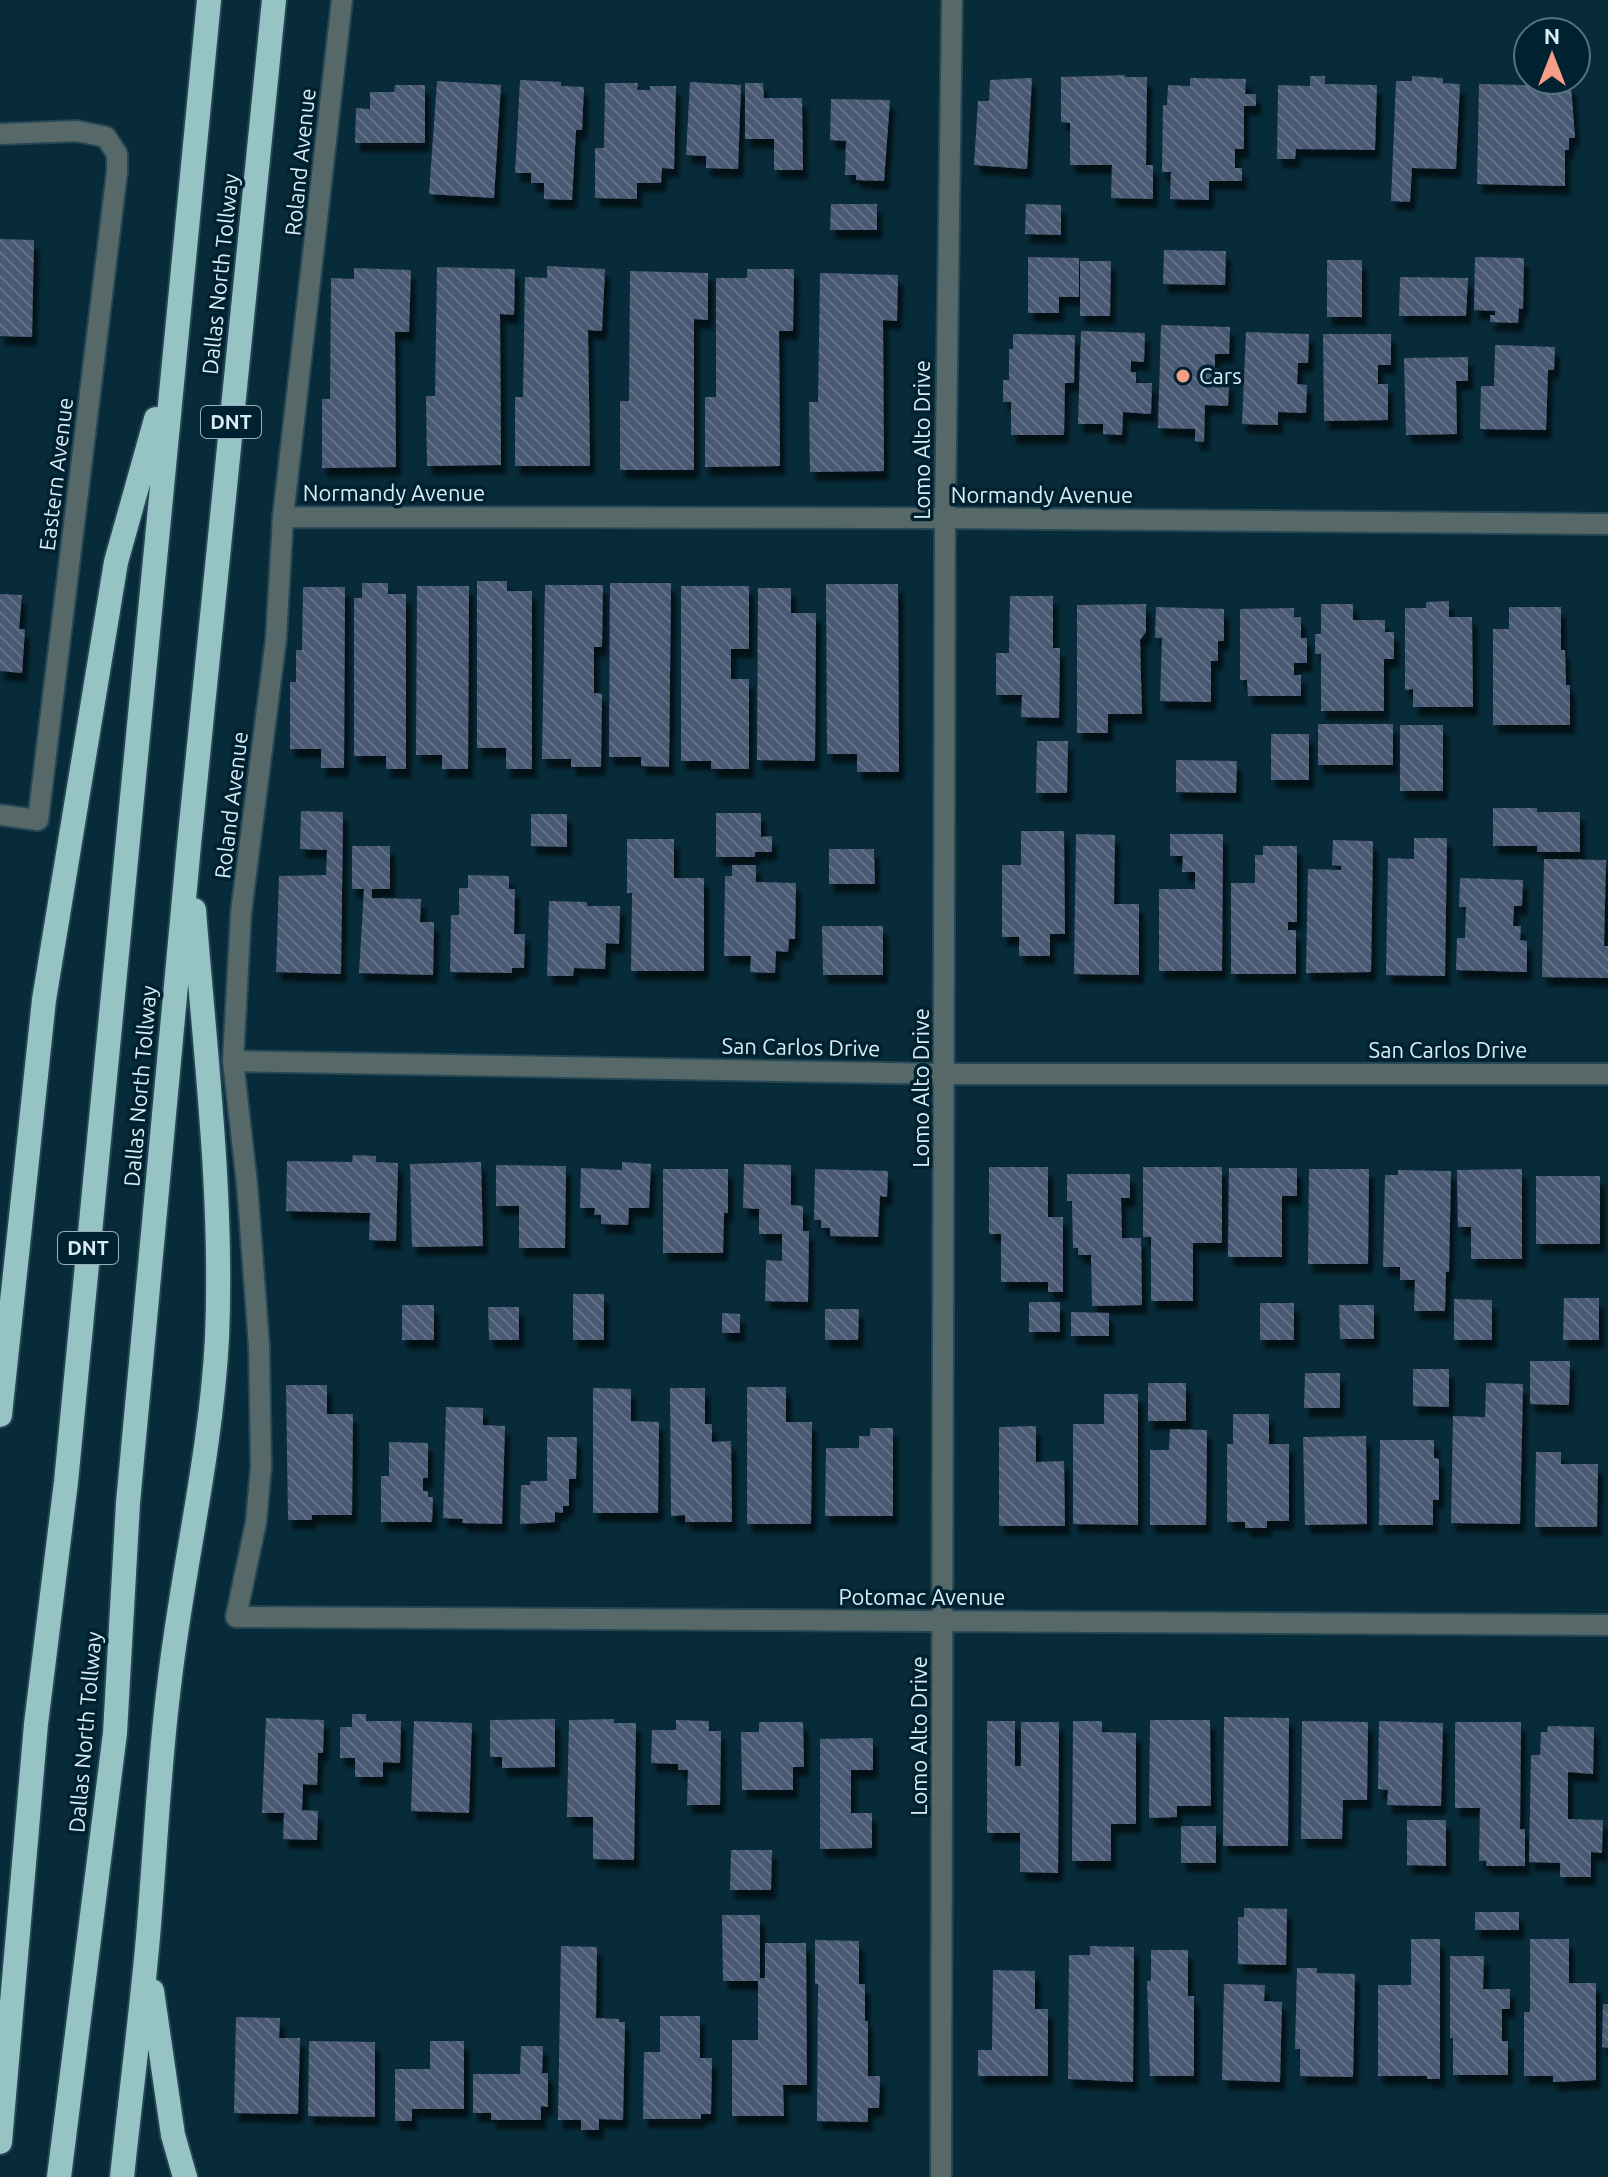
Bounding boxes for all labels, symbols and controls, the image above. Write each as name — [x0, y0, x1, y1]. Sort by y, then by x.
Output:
north arrow — [1512, 16, 1592, 96]
text: N — [1544, 23, 1560, 48]
street label: Roland Avenue — [279, 87, 320, 237]
street label: Dallas North Tollway — [197, 172, 243, 376]
street label: Lomo Alto Drive — [909, 360, 934, 520]
place label: Cars — [1199, 363, 1242, 388]
marker: Cars — [1174, 367, 1192, 385]
street label: Eastern Avenue — [34, 396, 77, 552]
road number: DNT — [201, 406, 261, 438]
street label: Normandy Avenue — [303, 480, 485, 505]
street label: Normandy Avenue — [951, 482, 1133, 507]
street label: Roland Avenue — [209, 730, 252, 880]
street label: Dallas North Tollway — [118, 984, 161, 1188]
street label: Lomo Alto Drive — [908, 1008, 933, 1168]
street label: San Carlos Drive — [721, 1033, 881, 1060]
street label: San Carlos Drive — [1369, 1037, 1527, 1062]
road number: DNT — [58, 1232, 118, 1264]
street label: Potomac Avenue — [839, 1584, 1005, 1609]
street label: Dallas North Tollway — [63, 1630, 106, 1834]
street label: Lomo Alto Drive — [906, 1656, 931, 1816]

